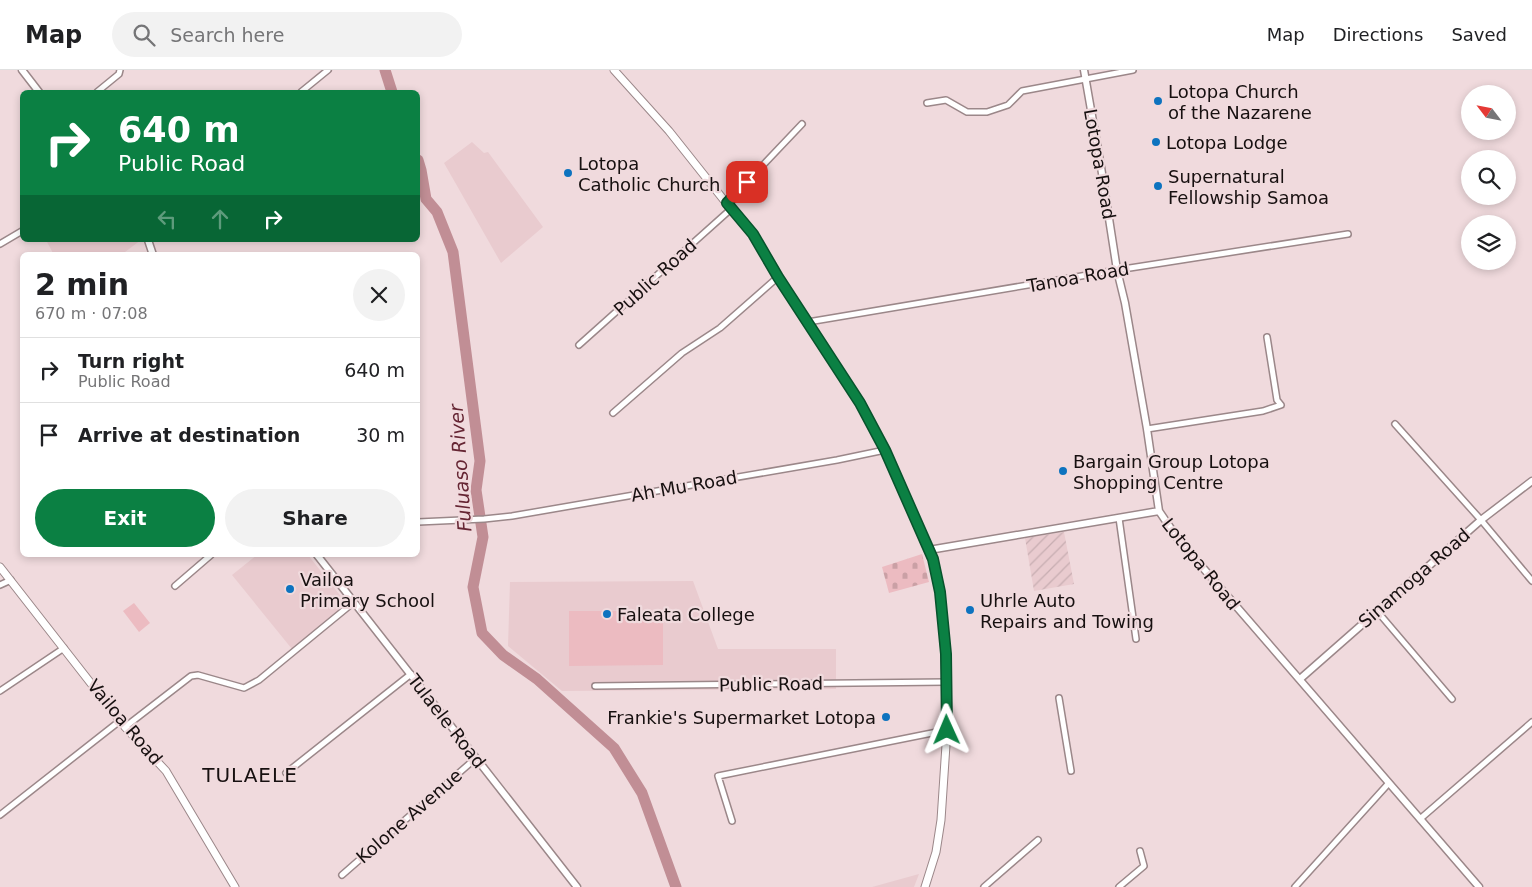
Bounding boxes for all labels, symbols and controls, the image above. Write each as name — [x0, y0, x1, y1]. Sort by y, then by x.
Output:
search box — [112, 12, 462, 57]
text: Map — [25, 21, 82, 49]
icon: search — [130, 21, 158, 49]
text: Search here — [170, 24, 284, 46]
text: Map — [1267, 24, 1305, 45]
text: Directions — [1333, 24, 1423, 45]
text: Saved — [1451, 24, 1507, 45]
place label: Lotopa Church of the Nazarene — [1168, 81, 1312, 123]
north arrow — [1461, 85, 1516, 140]
map controls — [1461, 85, 1516, 270]
marker: Lotopa Church of the Nazarene — [1152, 95, 1164, 107]
street label: Lotopa Road — [1080, 107, 1120, 221]
icon: right — [35, 110, 100, 175]
text: 640 m — [118, 110, 240, 150]
place label: Lotopa Lodge — [1166, 132, 1288, 153]
marker: Lotopa Lodge — [1150, 136, 1162, 148]
button: search — [1461, 150, 1516, 205]
text: Public Road — [118, 151, 245, 176]
place label: Lotopa Catholic Church — [578, 153, 720, 195]
pin — [726, 161, 768, 203]
place label: Supernatural Fellowship Samoa — [1168, 166, 1329, 208]
marker: Lotopa Catholic Church — [562, 167, 574, 179]
icon: arrive — [733, 168, 761, 196]
marker: Supernatural Fellowship Samoa — [1152, 180, 1164, 192]
icon: left — [153, 205, 181, 233]
icon: ahead — [206, 205, 234, 233]
icon: right — [259, 205, 287, 233]
button: layers — [1461, 215, 1516, 270]
street label: Public Road — [609, 234, 701, 320]
street label: Tanoa Road — [1024, 258, 1131, 296]
text: 2 min — [35, 267, 129, 302]
button: close — [353, 269, 405, 321]
text: 670 m · 07:08 — [35, 304, 148, 323]
text: Turn right — [78, 350, 184, 372]
icon: right — [35, 356, 63, 384]
text: 640 m — [344, 359, 405, 381]
text: Public Road — [78, 372, 171, 391]
water label: Fuluaso River — [444, 402, 475, 533]
icon: arrive — [35, 421, 63, 449]
text: Arrive at destination — [78, 424, 300, 446]
text: 30 m — [356, 424, 405, 446]
place label: Bargain Group Lotopa Shopping Centre — [1073, 451, 1270, 493]
marker: Bargain Group Lotopa Shopping Centre — [1057, 465, 1069, 477]
street label: Ah Mu Road — [629, 466, 739, 506]
button: Exit — [35, 489, 215, 547]
button: Share — [225, 489, 405, 547]
street label: Lotopa Road — [1158, 514, 1244, 614]
street label: Sinamoga Road — [1354, 524, 1474, 632]
place label: Vailoa Primary School — [300, 569, 435, 611]
marker: Vailoa Primary School — [284, 583, 296, 595]
place label: Uhrle Auto Repairs and Towing — [980, 590, 1154, 632]
place label: Faleata College — [617, 604, 755, 625]
marker: Uhrle Auto Repairs and Towing — [964, 604, 976, 616]
marker: Faleata College — [601, 608, 613, 620]
street label: Tulaele Road — [403, 669, 490, 772]
street label: Public Road — [719, 673, 823, 695]
street label: Vailoa Road — [83, 675, 167, 769]
position arrow — [920, 703, 972, 755]
place label: Frankie's Supermarket Lotopa — [607, 707, 876, 728]
marker: Frankie's Supermarket Lotopa — [880, 711, 892, 723]
district label: TULAELE — [201, 763, 298, 787]
street label: Kolone Avenue — [352, 764, 466, 868]

